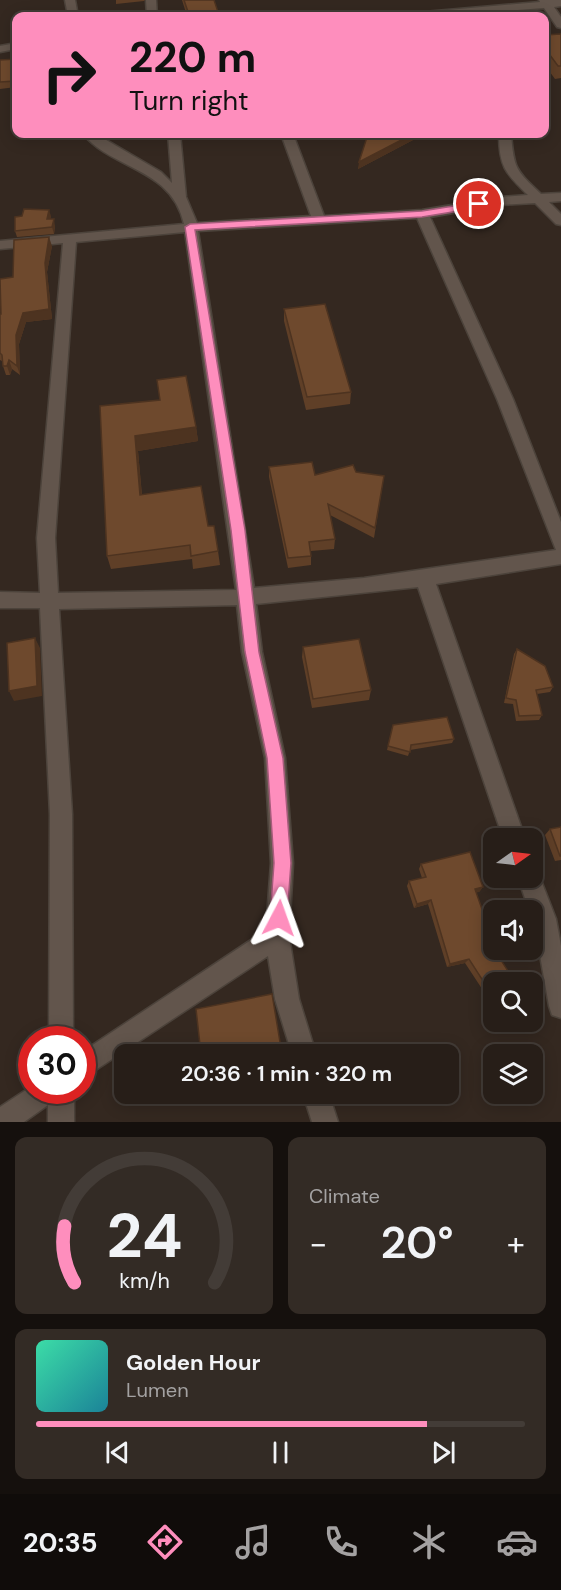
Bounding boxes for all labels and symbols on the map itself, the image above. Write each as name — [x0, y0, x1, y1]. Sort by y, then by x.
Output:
pin — [453, 178, 504, 229]
north arrow — [483, 828, 543, 888]
position arrow — [247, 886, 311, 950]
speed limit sign: 30 — [18, 1026, 96, 1104]

